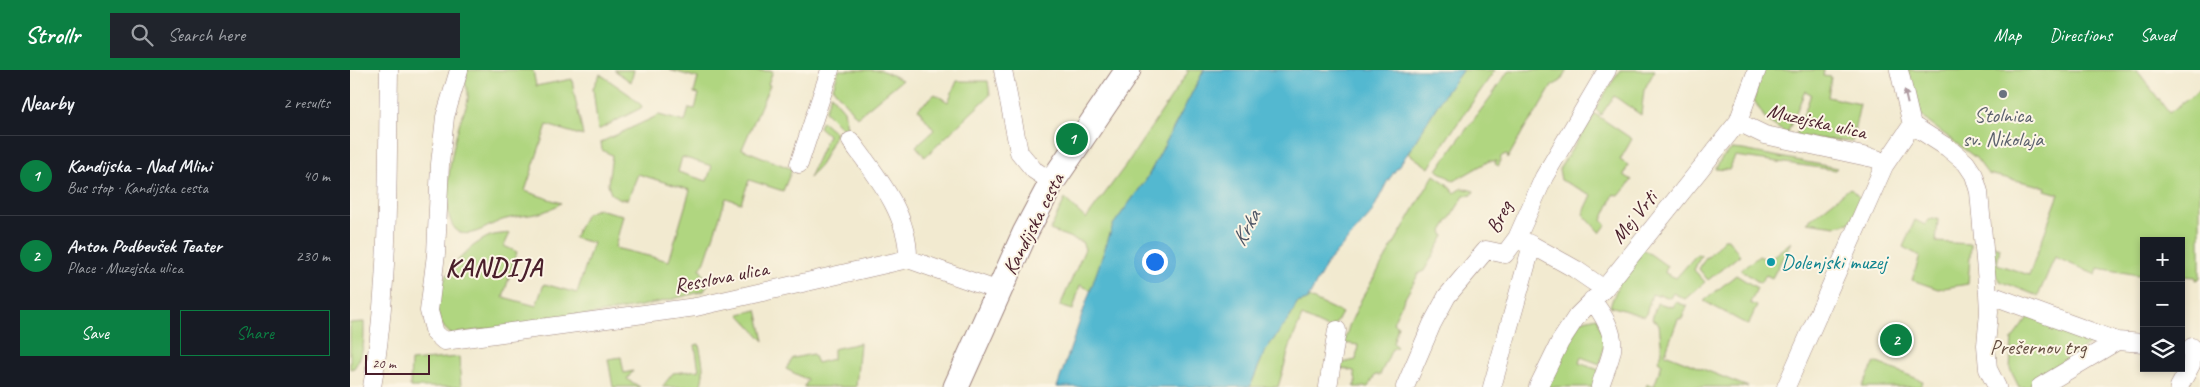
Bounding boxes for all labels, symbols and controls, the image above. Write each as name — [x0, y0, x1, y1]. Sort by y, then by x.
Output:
search box — [110, 13, 460, 58]
text: Strollr — [25, 20, 80, 50]
icon: search — [128, 21, 156, 49]
text: Search here — [168, 23, 245, 47]
text: Map — [1994, 24, 2021, 46]
text: Directions — [2049, 24, 2112, 46]
text: Saved — [2140, 24, 2175, 46]
marker: Stolnica sv. Nikolaja — [1997, 88, 2009, 100]
one-way arrow — [1901, 89, 1909, 105]
text: Nearby — [20, 90, 73, 116]
text: 2 results — [283, 93, 330, 113]
street label: Muzejska ulica — [1765, 97, 1872, 146]
place label: Stolnica sv. Nikolaja — [1963, 102, 2045, 152]
pin: 1 — [1056, 120, 1088, 158]
text: Kandijska - Nad Mlini — [67, 154, 211, 178]
text: 1 — [32, 166, 40, 186]
text: 40 m — [303, 166, 330, 186]
street label: Kandijska cesta — [996, 168, 1070, 279]
text: Bus stop · Kandijska cesta — [67, 178, 208, 198]
street label: Mej Vrti — [1605, 183, 1665, 248]
street label: Breg — [1480, 195, 1519, 237]
water label: Krka — [1225, 203, 1268, 251]
text: Anton Podbevšek Teater — [67, 234, 222, 258]
map controls — [2140, 237, 2185, 372]
button: + — [2140, 237, 2185, 282]
text: 2 — [32, 246, 40, 266]
text: 230 m — [296, 246, 330, 266]
your location — [1142, 249, 1168, 275]
place label: Dolenjski muzej — [1781, 249, 1889, 275]
district label: KANDIJA — [445, 251, 544, 284]
street label: Resslova ulica — [672, 255, 773, 299]
marker: Dolenjski muzej — [1765, 256, 1777, 268]
text: Place · Muzejska ulica — [67, 258, 183, 278]
button: − — [2140, 282, 2185, 327]
button: Save — [20, 310, 170, 356]
button: Share — [180, 310, 330, 356]
pin: 2 — [1880, 321, 1912, 359]
button: layers — [2140, 327, 2185, 372]
park label: Prešernov trg — [1990, 334, 2088, 360]
scale bar — [365, 352, 430, 375]
text: 20 m — [372, 355, 396, 372]

